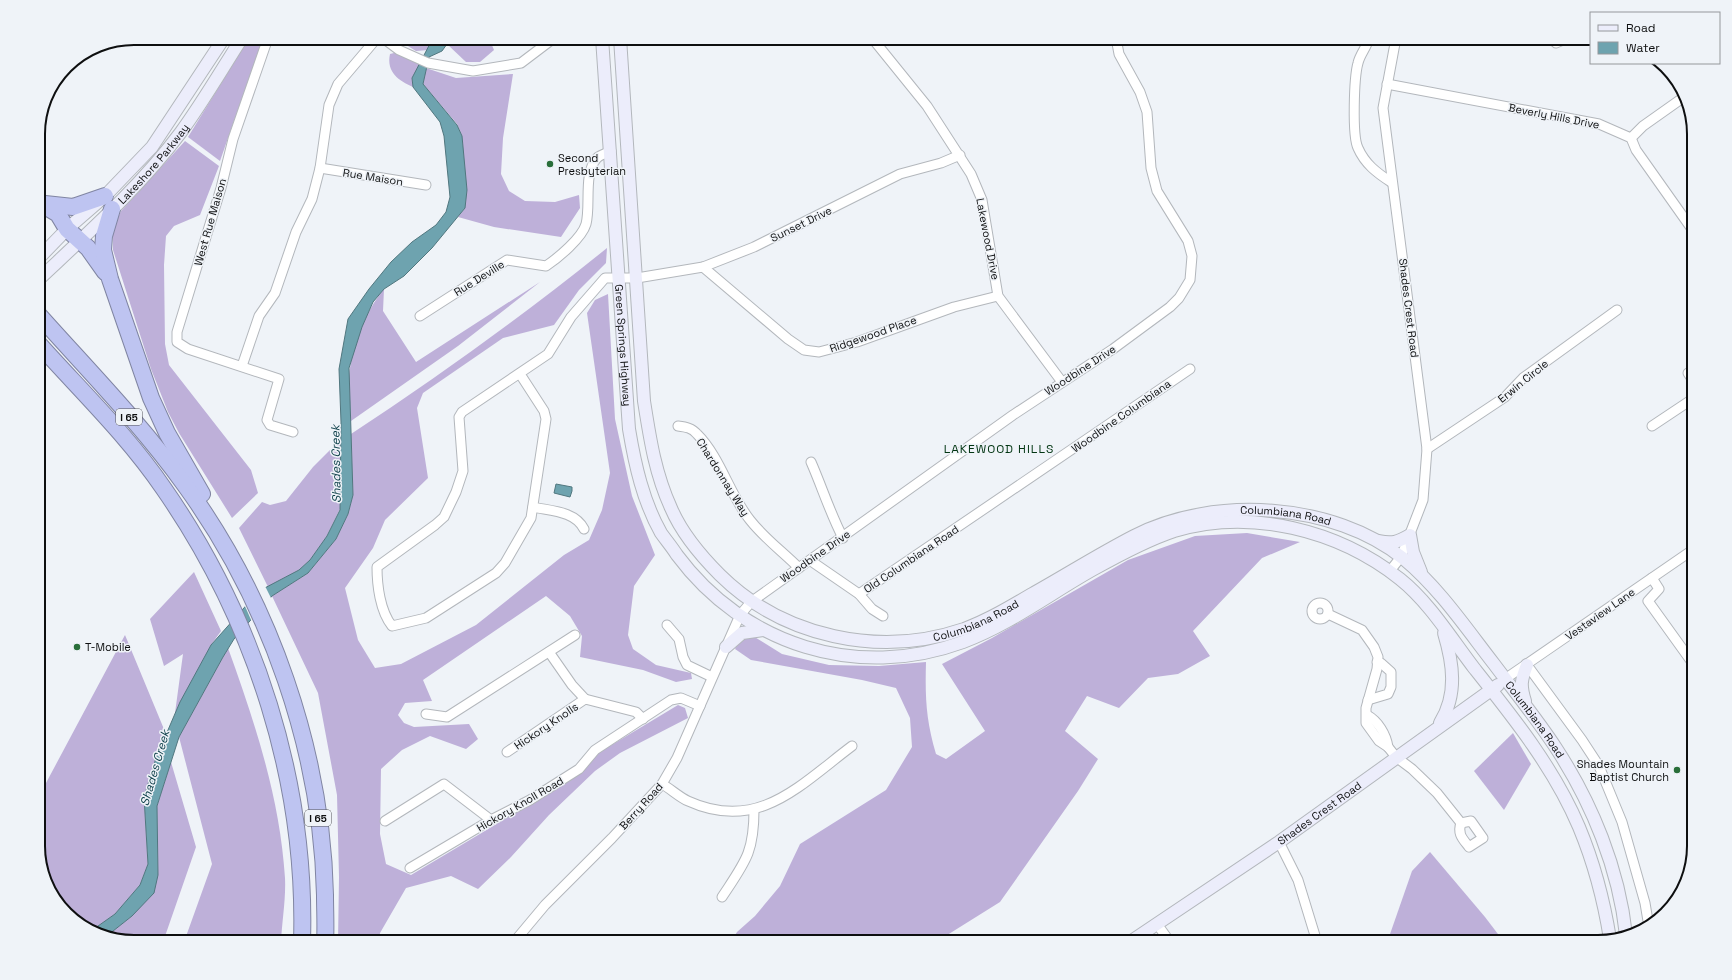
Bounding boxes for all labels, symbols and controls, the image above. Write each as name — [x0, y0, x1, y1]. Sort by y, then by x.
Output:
legend — [1590, 12, 1720, 64]
text: Road — [1626, 20, 1655, 36]
text: Water — [1626, 40, 1660, 56]
street label: Beverly Hills Drive — [1507, 100, 1601, 132]
street label: Lakeshore Parkway — [115, 121, 192, 207]
place label: Second Presbyterian — [558, 151, 626, 178]
marker: Second Presbyterian — [545, 159, 555, 169]
street label: Rue Maison — [342, 165, 404, 189]
street label: West Rue Maison — [191, 177, 229, 267]
street label: Lakewood Drive — [973, 197, 1003, 281]
street label: Sunset Drive — [768, 203, 834, 245]
street label: Rue Deville — [451, 257, 507, 299]
street label: Shades Crest Road — [1396, 258, 1422, 358]
street label: Green Springs Highway — [612, 284, 634, 407]
street label: Ridgewood Place — [828, 313, 918, 355]
street label: Woodbine Drive — [1042, 342, 1118, 398]
street label: Erwin Circle — [1495, 356, 1551, 406]
street label: Woodbine Columbiana — [1069, 376, 1174, 456]
road number: I 65 — [116, 409, 142, 425]
water label: Shades Creek — [327, 423, 345, 503]
street label: Chardonnay Way — [693, 435, 753, 519]
district label: LAKEWOOD HILLS — [944, 441, 1054, 457]
street label: Columbiana Road — [1240, 503, 1333, 528]
street label: Old Columbiana Road — [861, 522, 961, 596]
street label: Woodbine Drive — [777, 527, 853, 585]
street label: Vestaview Lane — [1562, 585, 1638, 643]
street label: Columbiana Road — [932, 596, 1021, 644]
place label: T-Mobile — [85, 640, 131, 654]
marker: T-Mobile — [72, 642, 82, 652]
street label: Columbiana Road — [1502, 678, 1568, 761]
street label: Hickory Knolls — [511, 699, 581, 753]
water label: Shades Creek — [137, 727, 174, 808]
place label: Shades Mountain Baptist Church — [1577, 757, 1669, 784]
marker: Shades Mountain Baptist Church — [1672, 765, 1682, 775]
street label: Hickory Knoll Road — [474, 773, 566, 835]
street label: Shades Crest Road — [1275, 778, 1364, 848]
street label: Berry Road — [616, 780, 666, 832]
road number: I 65 — [305, 810, 331, 826]

